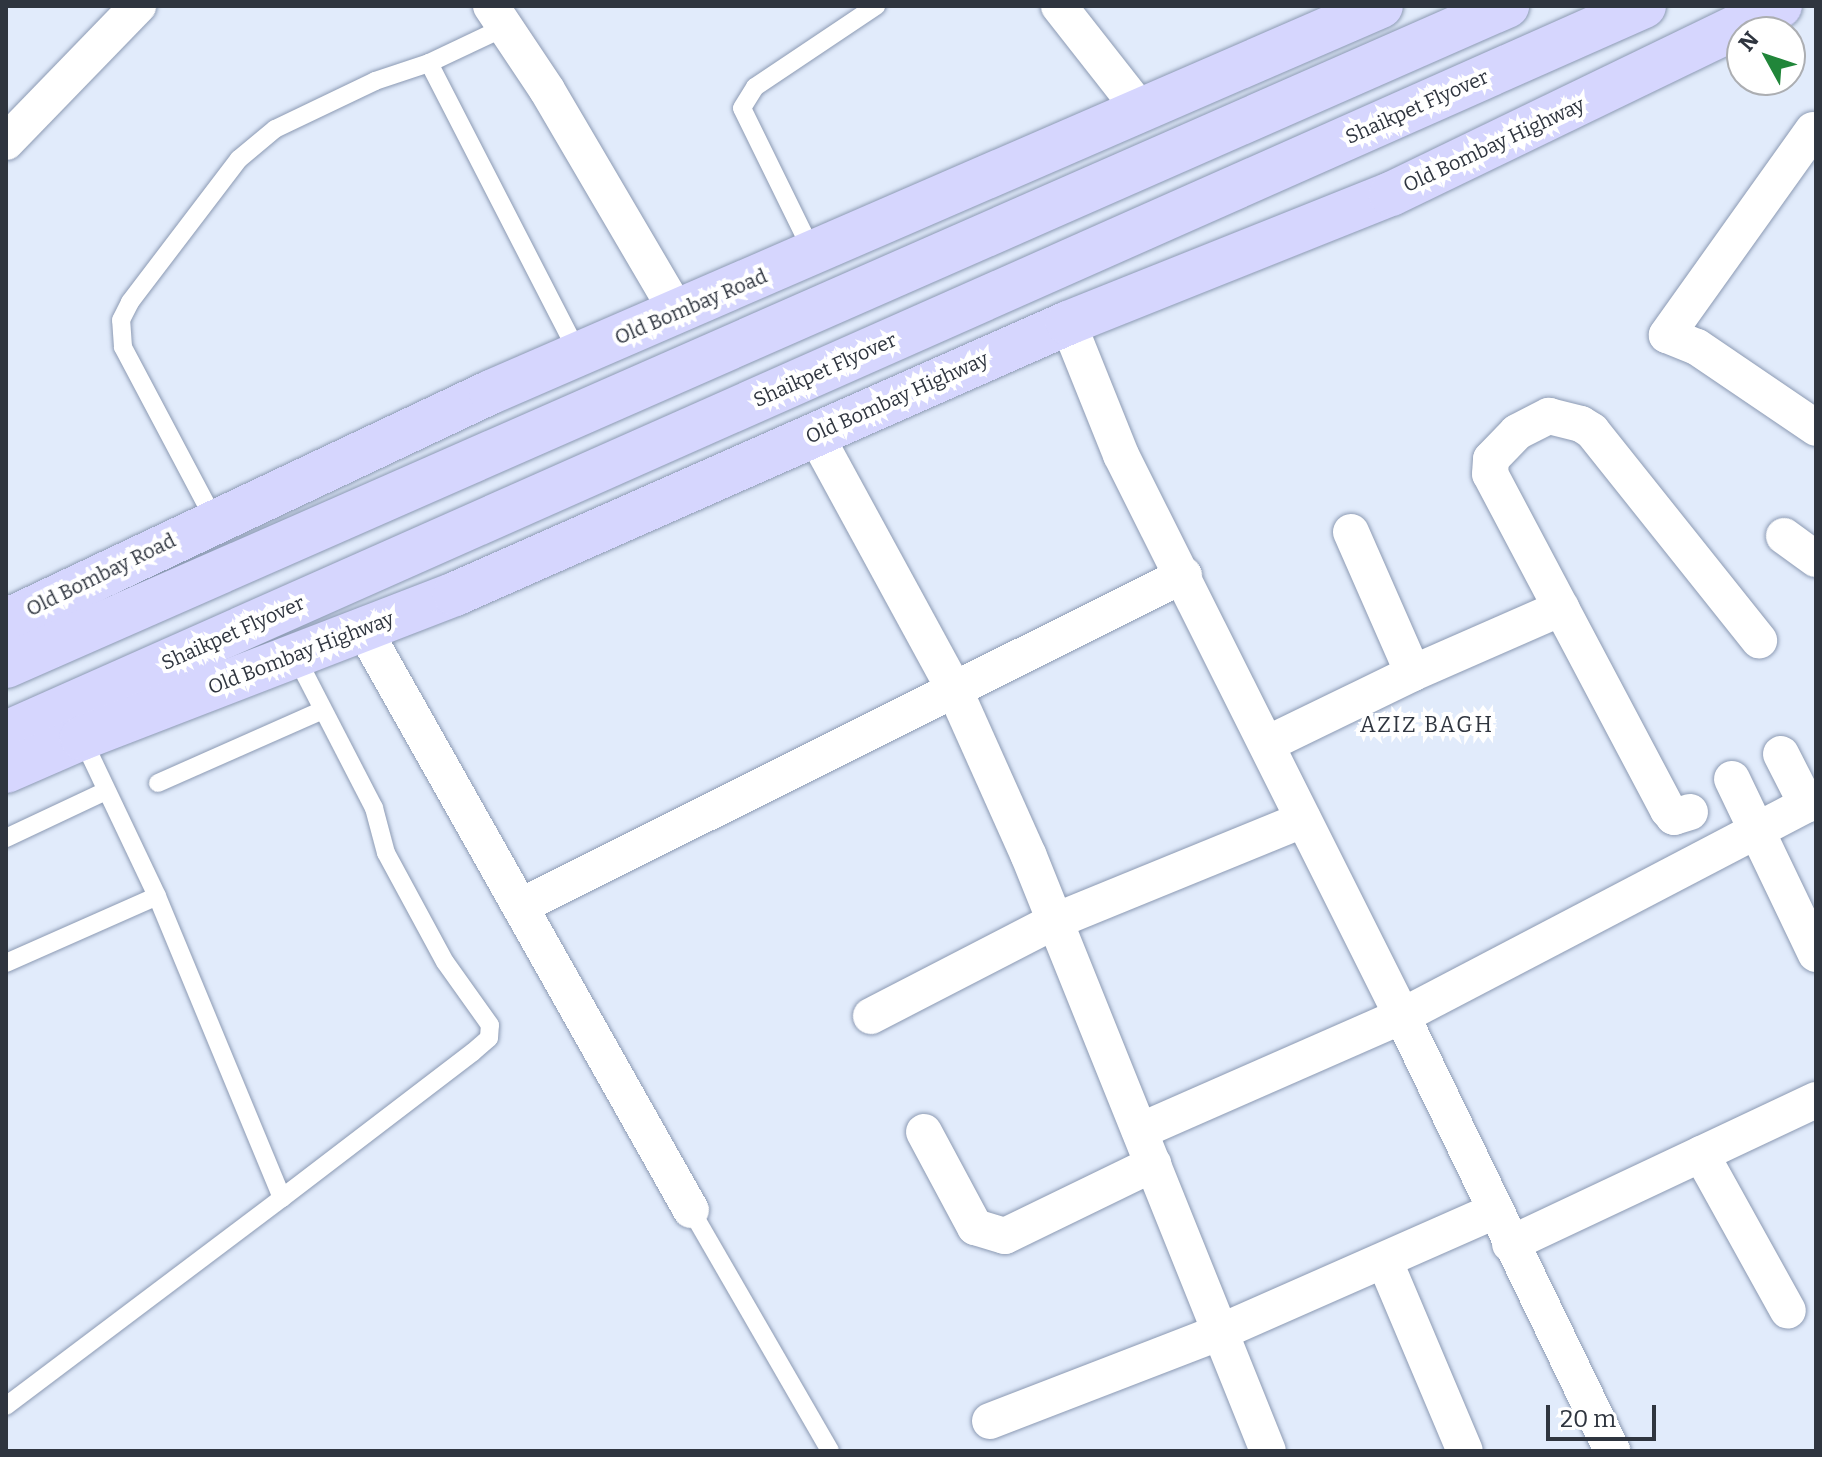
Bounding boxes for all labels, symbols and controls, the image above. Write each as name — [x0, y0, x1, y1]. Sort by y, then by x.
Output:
north arrow — [1726, 16, 1806, 96]
text: N — [1733, 26, 1765, 57]
street label: Shaikpet Flyover — [1342, 65, 1492, 149]
street label: Old Bombay Highway — [1399, 92, 1589, 198]
street label: Old Bombay Road — [611, 264, 771, 350]
street label: Shaikpet Flyover — [750, 328, 900, 412]
street label: Old Bombay Highway — [802, 347, 992, 449]
street label: Old Bombay Road — [22, 528, 180, 622]
street label: Shaikpet Flyover — [158, 591, 308, 675]
street label: Old Bombay Highway — [205, 606, 397, 700]
district label: AZIZ BAGH — [1360, 712, 1494, 738]
scale bar — [1550, 1389, 1660, 1439]
text: 20 m — [1560, 1405, 1616, 1433]

